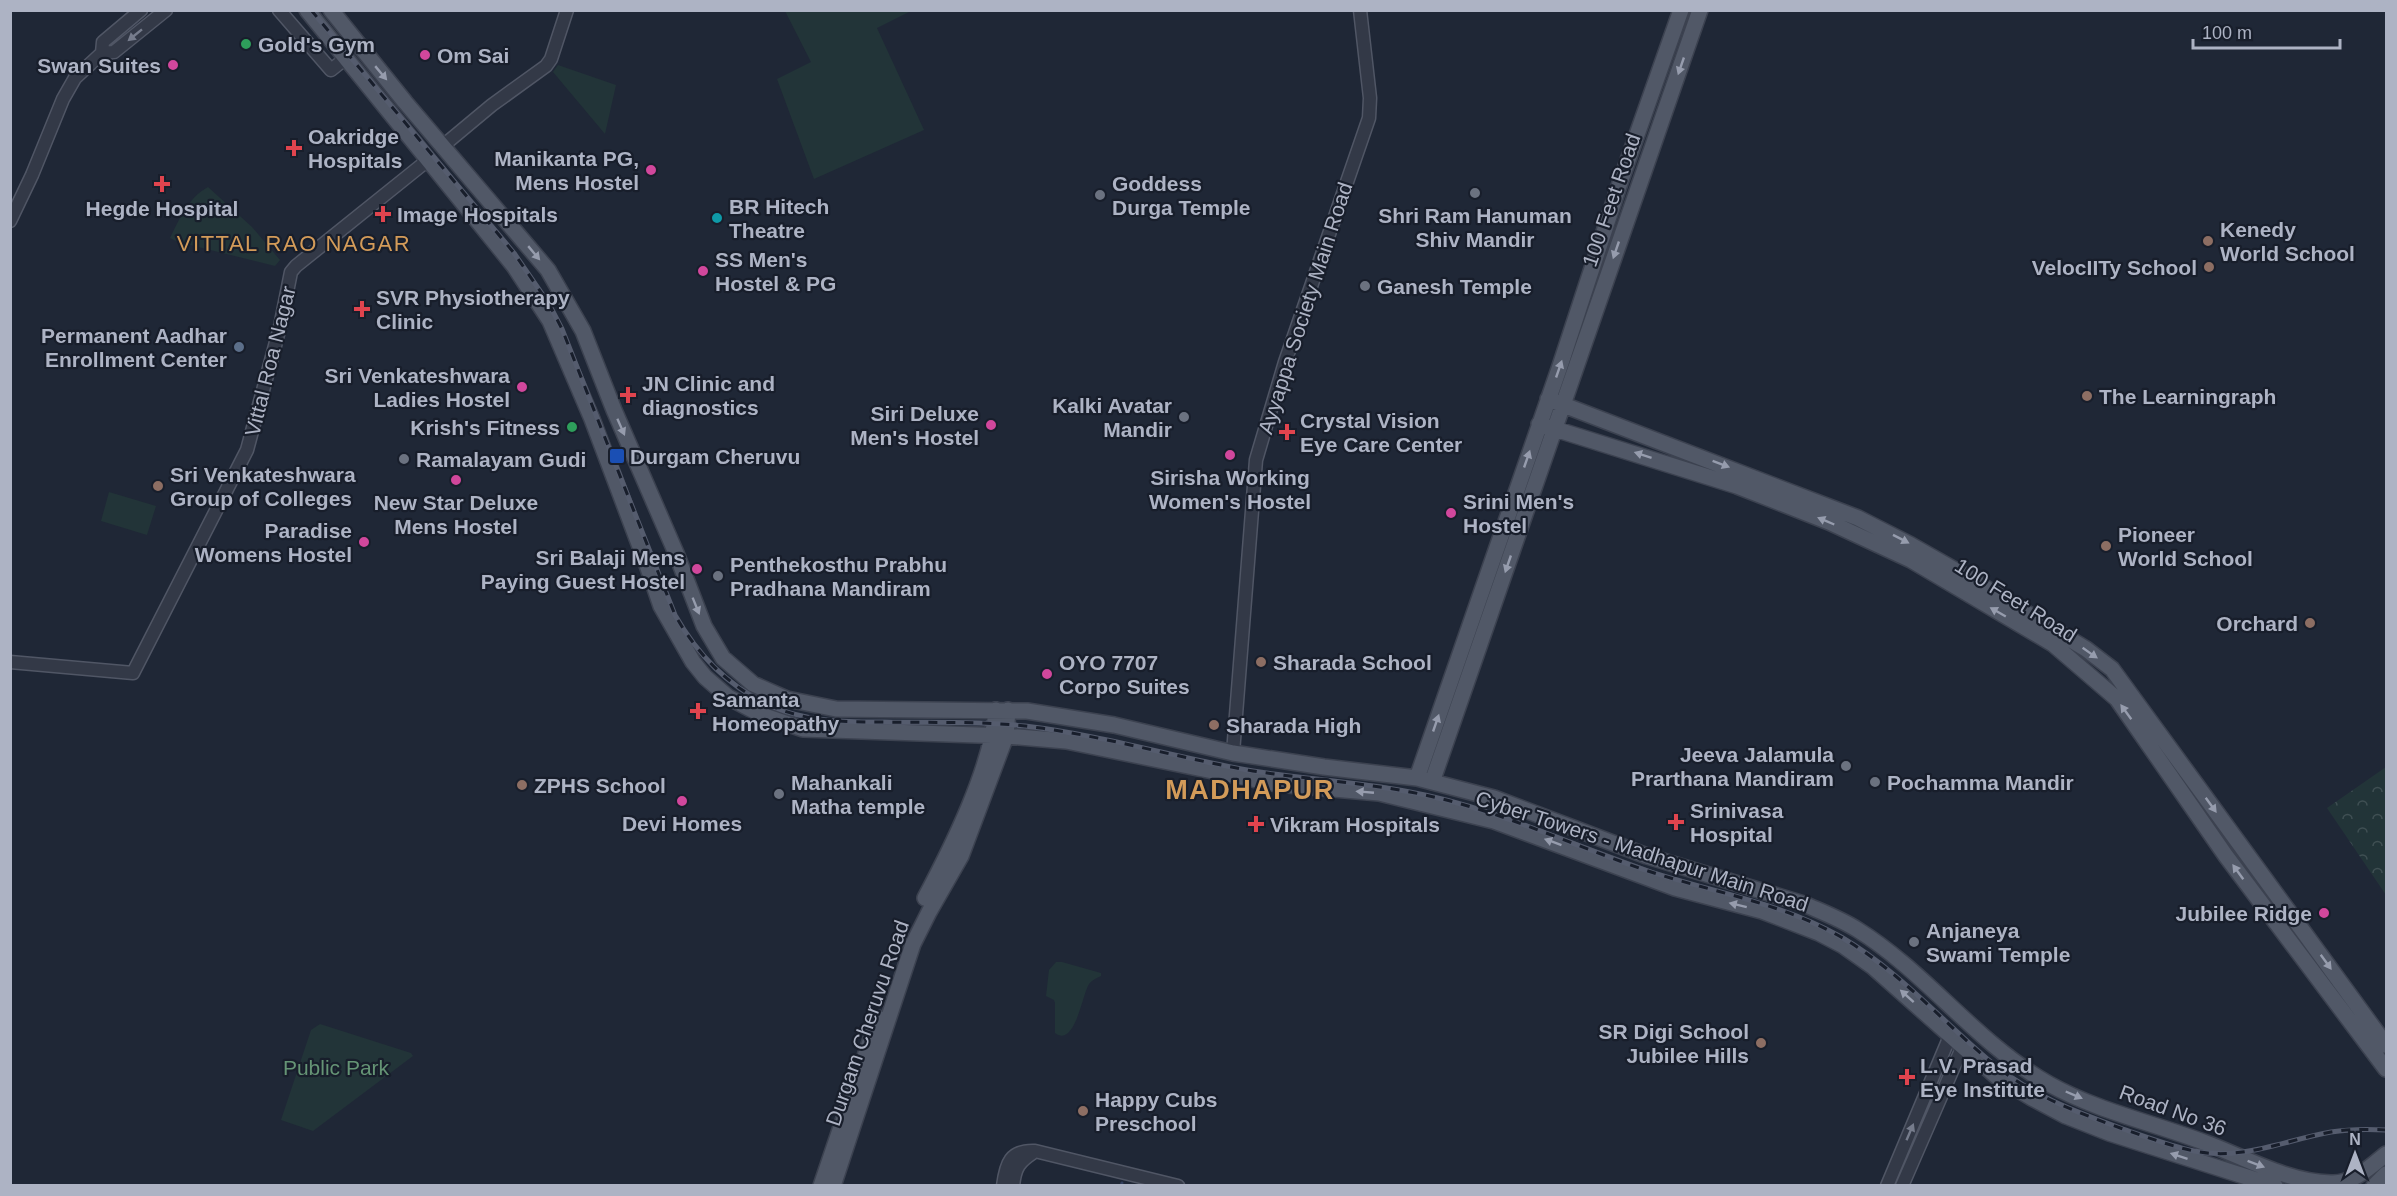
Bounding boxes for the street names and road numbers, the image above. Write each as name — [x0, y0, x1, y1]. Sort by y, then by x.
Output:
street label: 100 Feet Road — [1578, 131, 1644, 269]
street label: Ayyappa Society Main Road — [1253, 179, 1357, 437]
street label: Vittal Roa Nagar — [240, 284, 300, 438]
street label: 100 Feet Road — [1951, 553, 2081, 647]
street label: Cyber Towers - Madhapur Main Road — [1473, 786, 1811, 916]
street label: Durgam Cheruvu Road — [821, 917, 913, 1129]
street label: Road No 36 — [2116, 1080, 2230, 1140]

